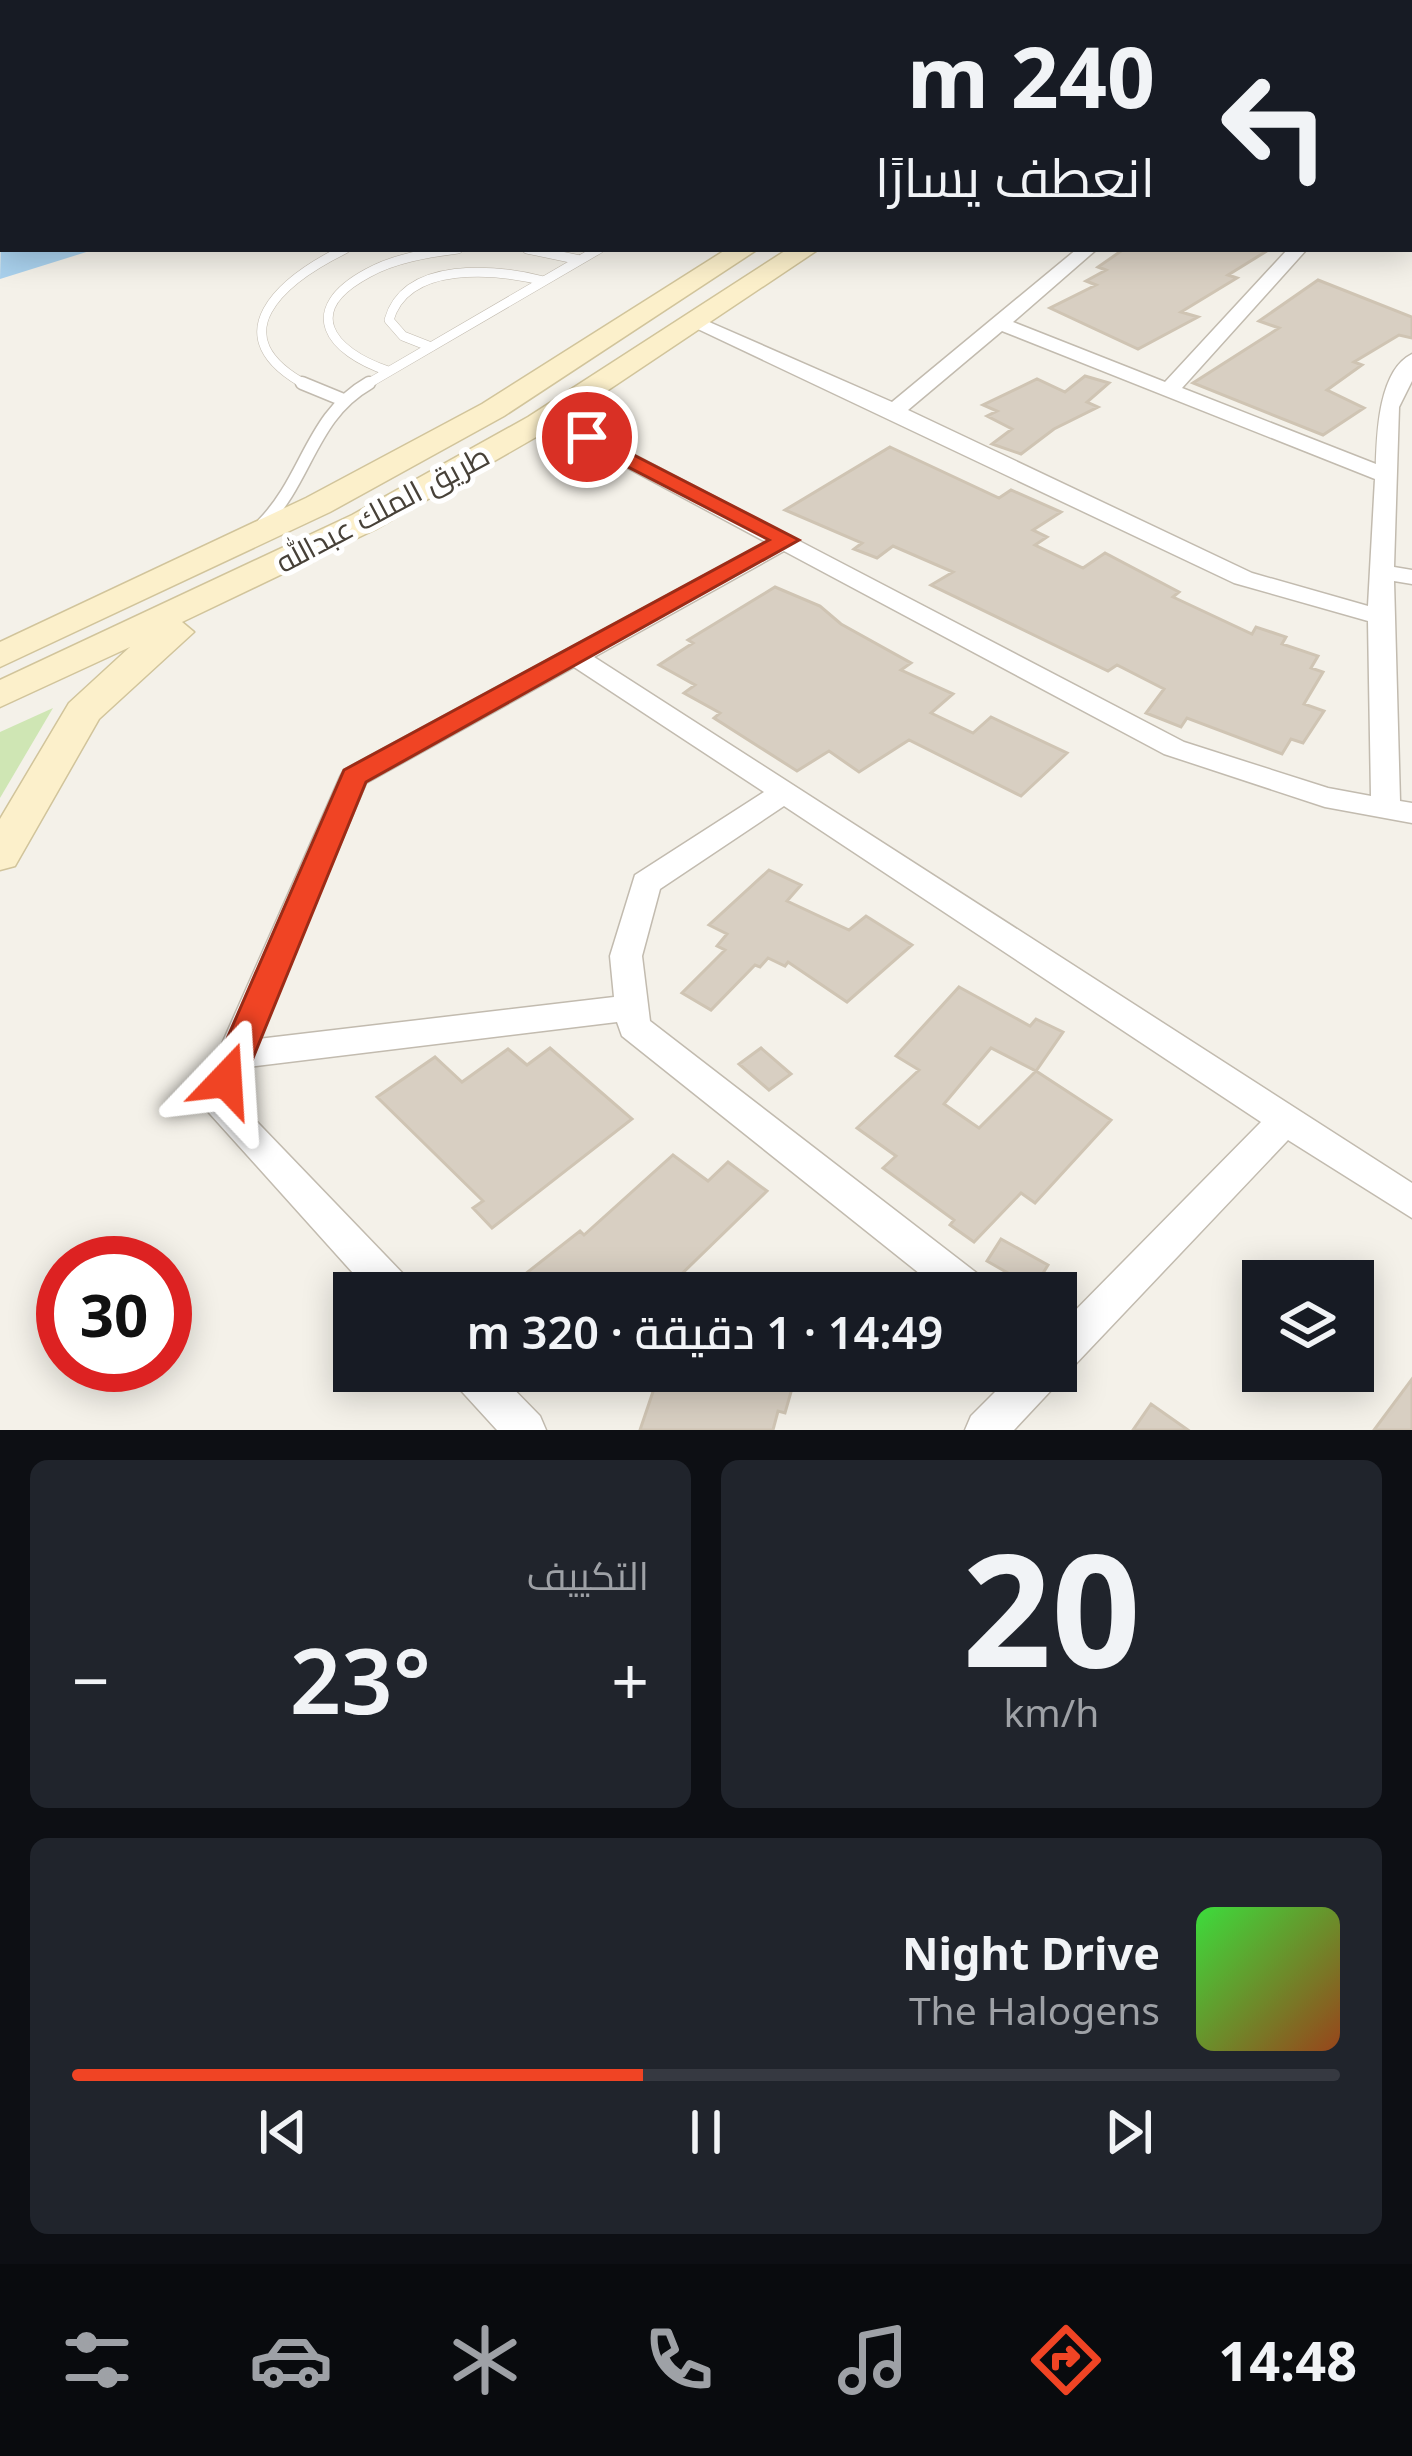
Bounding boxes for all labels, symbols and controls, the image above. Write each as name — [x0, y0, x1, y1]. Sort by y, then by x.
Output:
text: 240 m — [907, 18, 1155, 133]
icon: left — [1197, 48, 1353, 204]
text: انعطف يسارًا — [875, 139, 1155, 213]
pin — [536, 386, 638, 488]
icon: arrive — [554, 404, 620, 470]
street label: طريق الملك عبدالله — [268, 434, 496, 582]
position arrow — [163, 1017, 289, 1143]
speed limit sign: 30 — [36, 1236, 192, 1392]
map controls — [1242, 1260, 1374, 1392]
button: layers — [1242, 1260, 1374, 1392]
text: 14:49 · 1 دقيقة · 320 m — [467, 1301, 943, 1362]
text: 20 — [962, 1500, 1141, 1713]
text: التكييف — [527, 1548, 649, 1601]
text: 23° — [290, 1618, 431, 1740]
text: − — [72, 1634, 110, 1724]
text: + — [611, 1634, 649, 1724]
text: km/h — [1004, 1685, 1099, 1738]
text: Night Drive — [902, 1922, 1160, 1983]
text: The Halogens — [909, 1983, 1160, 2036]
icon: previous — [250, 2099, 316, 2165]
icon: pause — [673, 2099, 739, 2165]
icon: next — [1096, 2099, 1162, 2165]
icon: filters — [55, 2318, 139, 2402]
icon: car — [249, 2318, 333, 2402]
icon: climate — [443, 2318, 527, 2402]
icon: phone — [637, 2318, 721, 2402]
icon: music — [831, 2318, 915, 2402]
icon: directions — [1024, 2318, 1108, 2402]
text: 14:48 — [1218, 2323, 1357, 2397]

